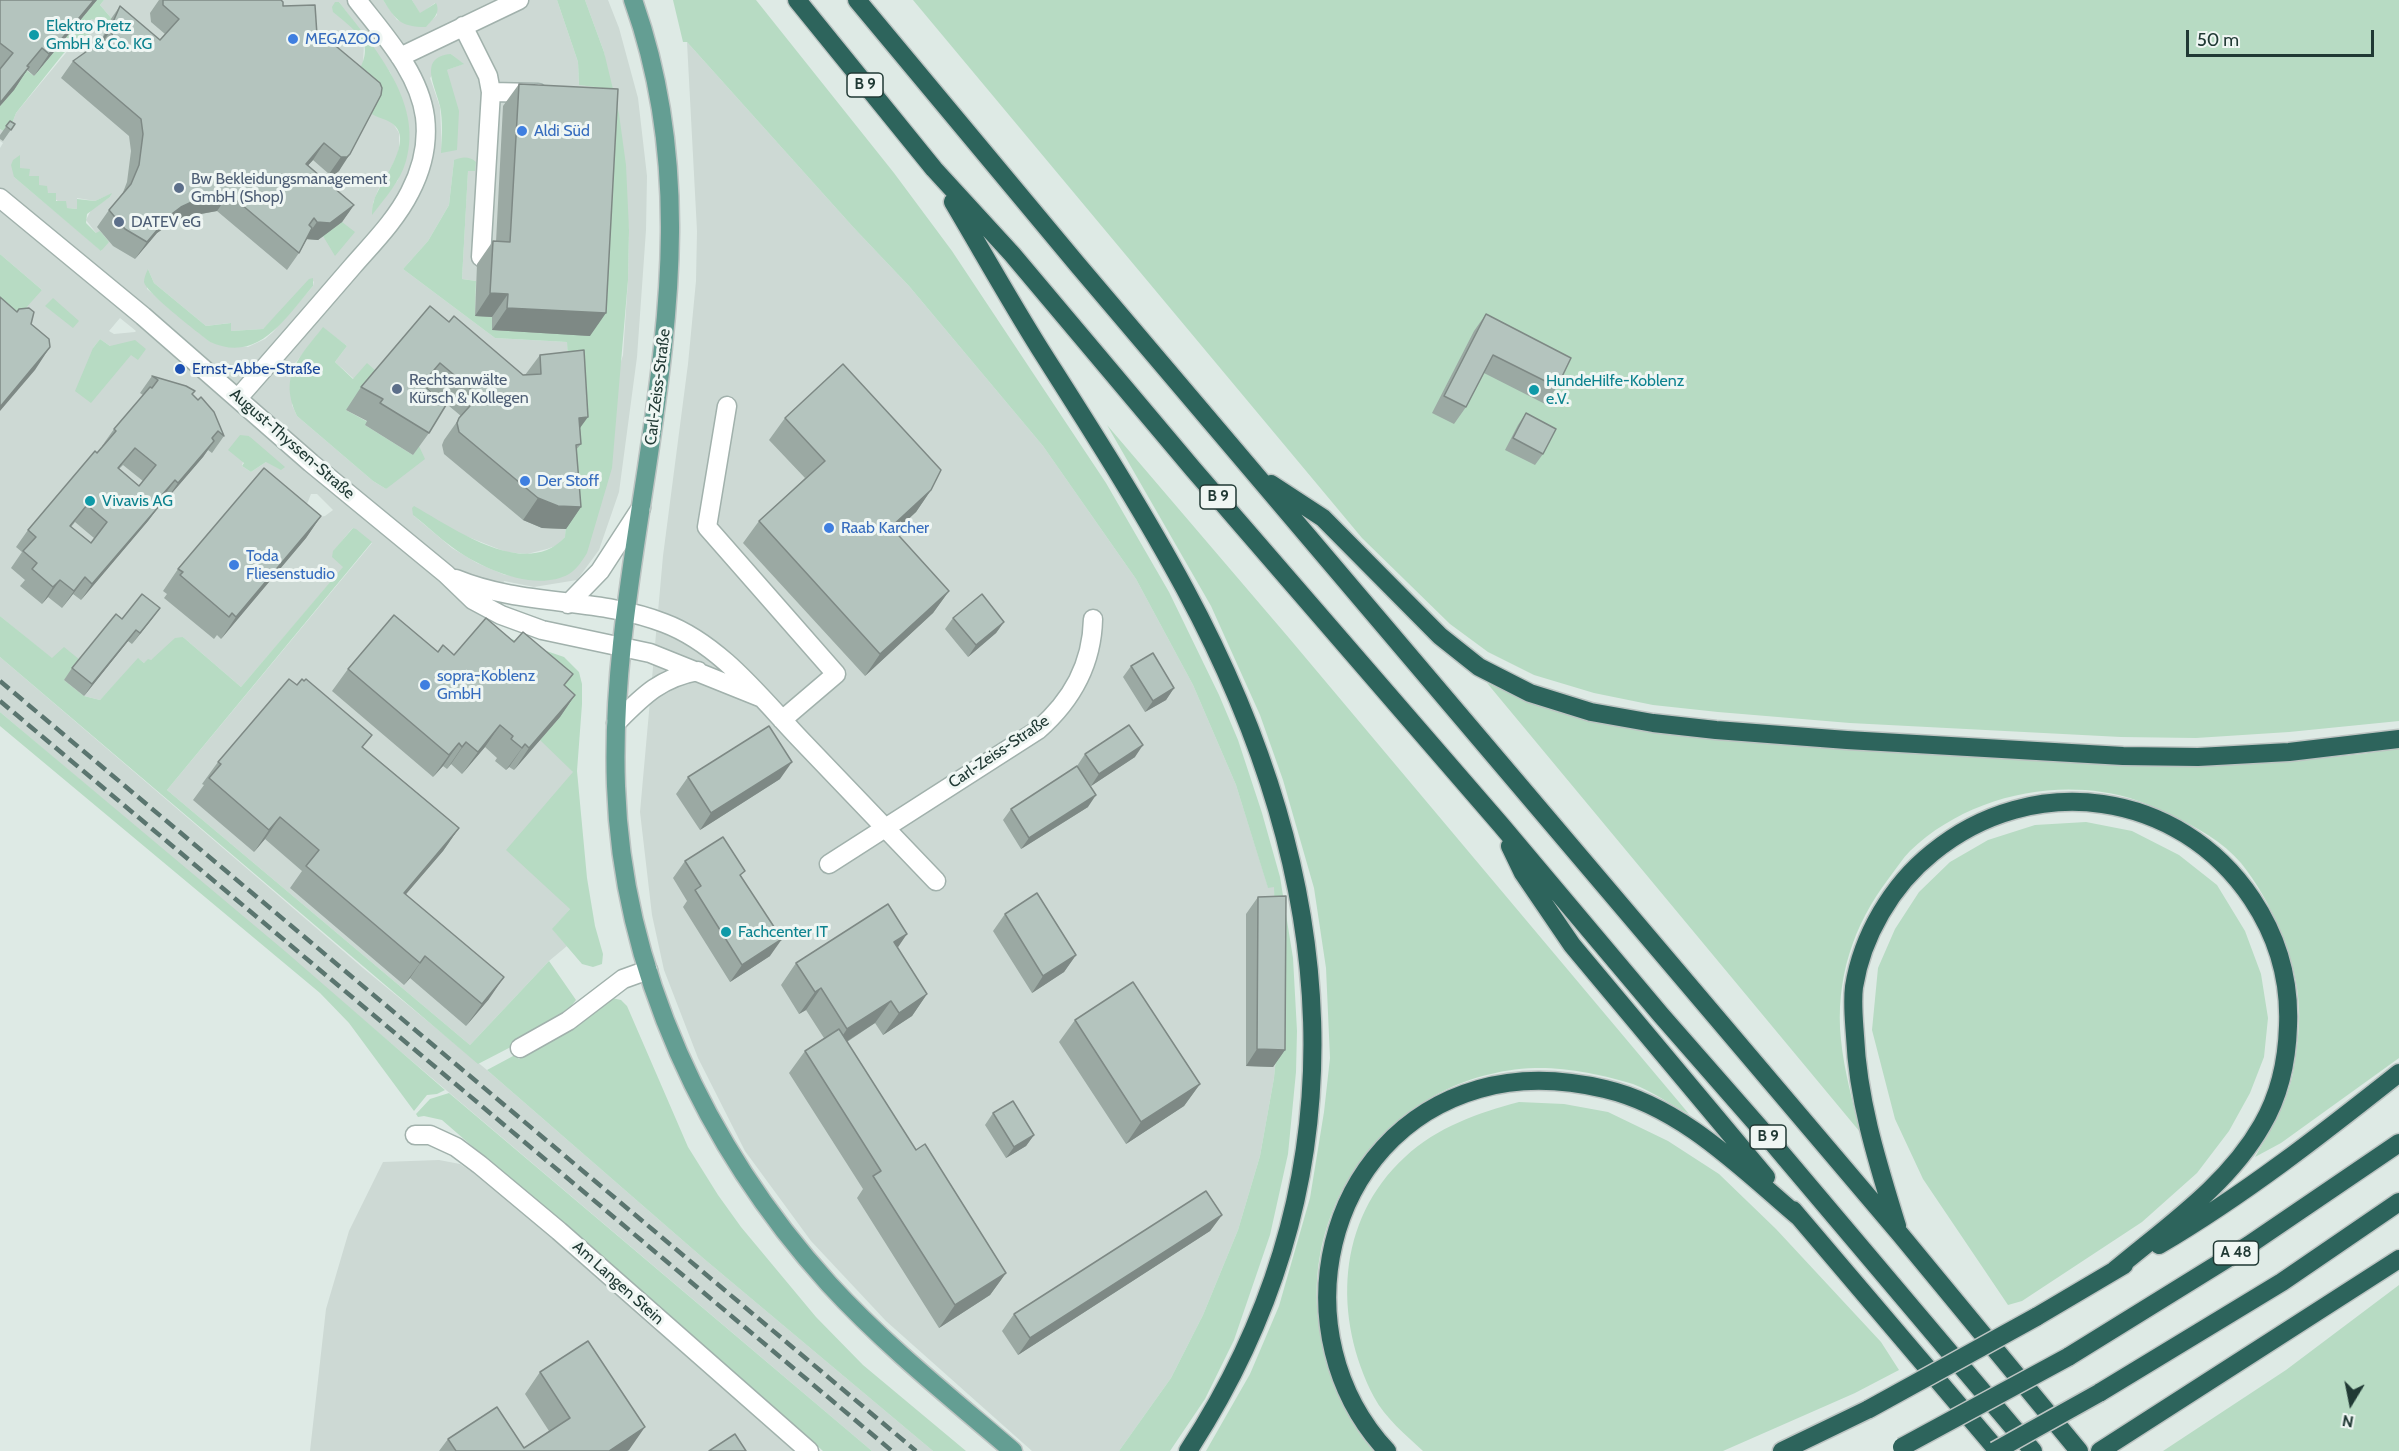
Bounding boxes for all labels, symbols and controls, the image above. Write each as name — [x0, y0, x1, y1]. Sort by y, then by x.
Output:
place label: Elektro Pretz GmbH & Co. KG — [46, 16, 152, 54]
scale bar — [2189, 18, 2376, 56]
marker: Elektro Pretz GmbH & Co. KG — [27, 28, 41, 42]
place label: MEGAZOO — [305, 29, 380, 49]
text: 50 m — [2197, 29, 2239, 51]
marker: MEGAZOO — [286, 32, 300, 46]
road number: B 9 — [847, 73, 883, 97]
place label: Aldi Süd — [534, 121, 590, 141]
marker: Aldi Süd — [515, 124, 529, 138]
place label: Bw Bekleidungsmanagement GmbH (Shop) — [191, 169, 387, 207]
marker: Bw Bekleidungsmanagement GmbH (Shop) — [172, 181, 186, 195]
place label: DATEV eG — [131, 212, 201, 232]
marker: DATEV eG — [112, 215, 126, 229]
street label: Carl-Zeiss-Straße — [641, 328, 675, 446]
place label: Ernst-Abbe-Straße — [192, 359, 320, 379]
marker: Ernst-Abbe-Straße — [173, 362, 187, 376]
place label: Rechtsanwälte Kürsch & Kollegen — [409, 370, 529, 408]
place label: HundeHilfe-Koblenz e.V. — [1546, 371, 1684, 409]
marker: Rechtsanwälte Kürsch & Kollegen — [390, 382, 404, 396]
marker: HundeHilfe-Koblenz e.V. — [1527, 383, 1541, 397]
street label: August-Thyssen-Straße — [226, 385, 358, 503]
place label: Der Stoff — [537, 471, 599, 491]
marker: Der Stoff — [518, 474, 532, 488]
road number: B 9 — [1200, 485, 1236, 509]
place label: Vivavis AG — [102, 491, 173, 511]
marker: Vivavis AG — [83, 494, 97, 508]
place label: Raab Karcher — [841, 518, 929, 538]
marker: Raab Karcher — [822, 521, 836, 535]
place label: Toda Fliesenstudio — [246, 546, 335, 584]
marker: Toda Fliesenstudio — [227, 558, 241, 572]
place label: sopra-Koblenz GmbH — [437, 666, 535, 704]
marker: sopra-Koblenz GmbH — [418, 678, 432, 692]
street label: Carl-Zeiss-Straße — [945, 711, 1053, 793]
place label: Fachcenter IT — [738, 922, 828, 942]
marker: Fachcenter IT — [719, 925, 733, 939]
road number: B 9 — [1750, 1125, 1786, 1149]
street label: Am Langen Stein — [569, 1237, 667, 1329]
road number: A 48 — [2214, 1241, 2258, 1265]
north arrow — [2321, 1373, 2381, 1433]
text: N — [2341, 1411, 2355, 1432]

